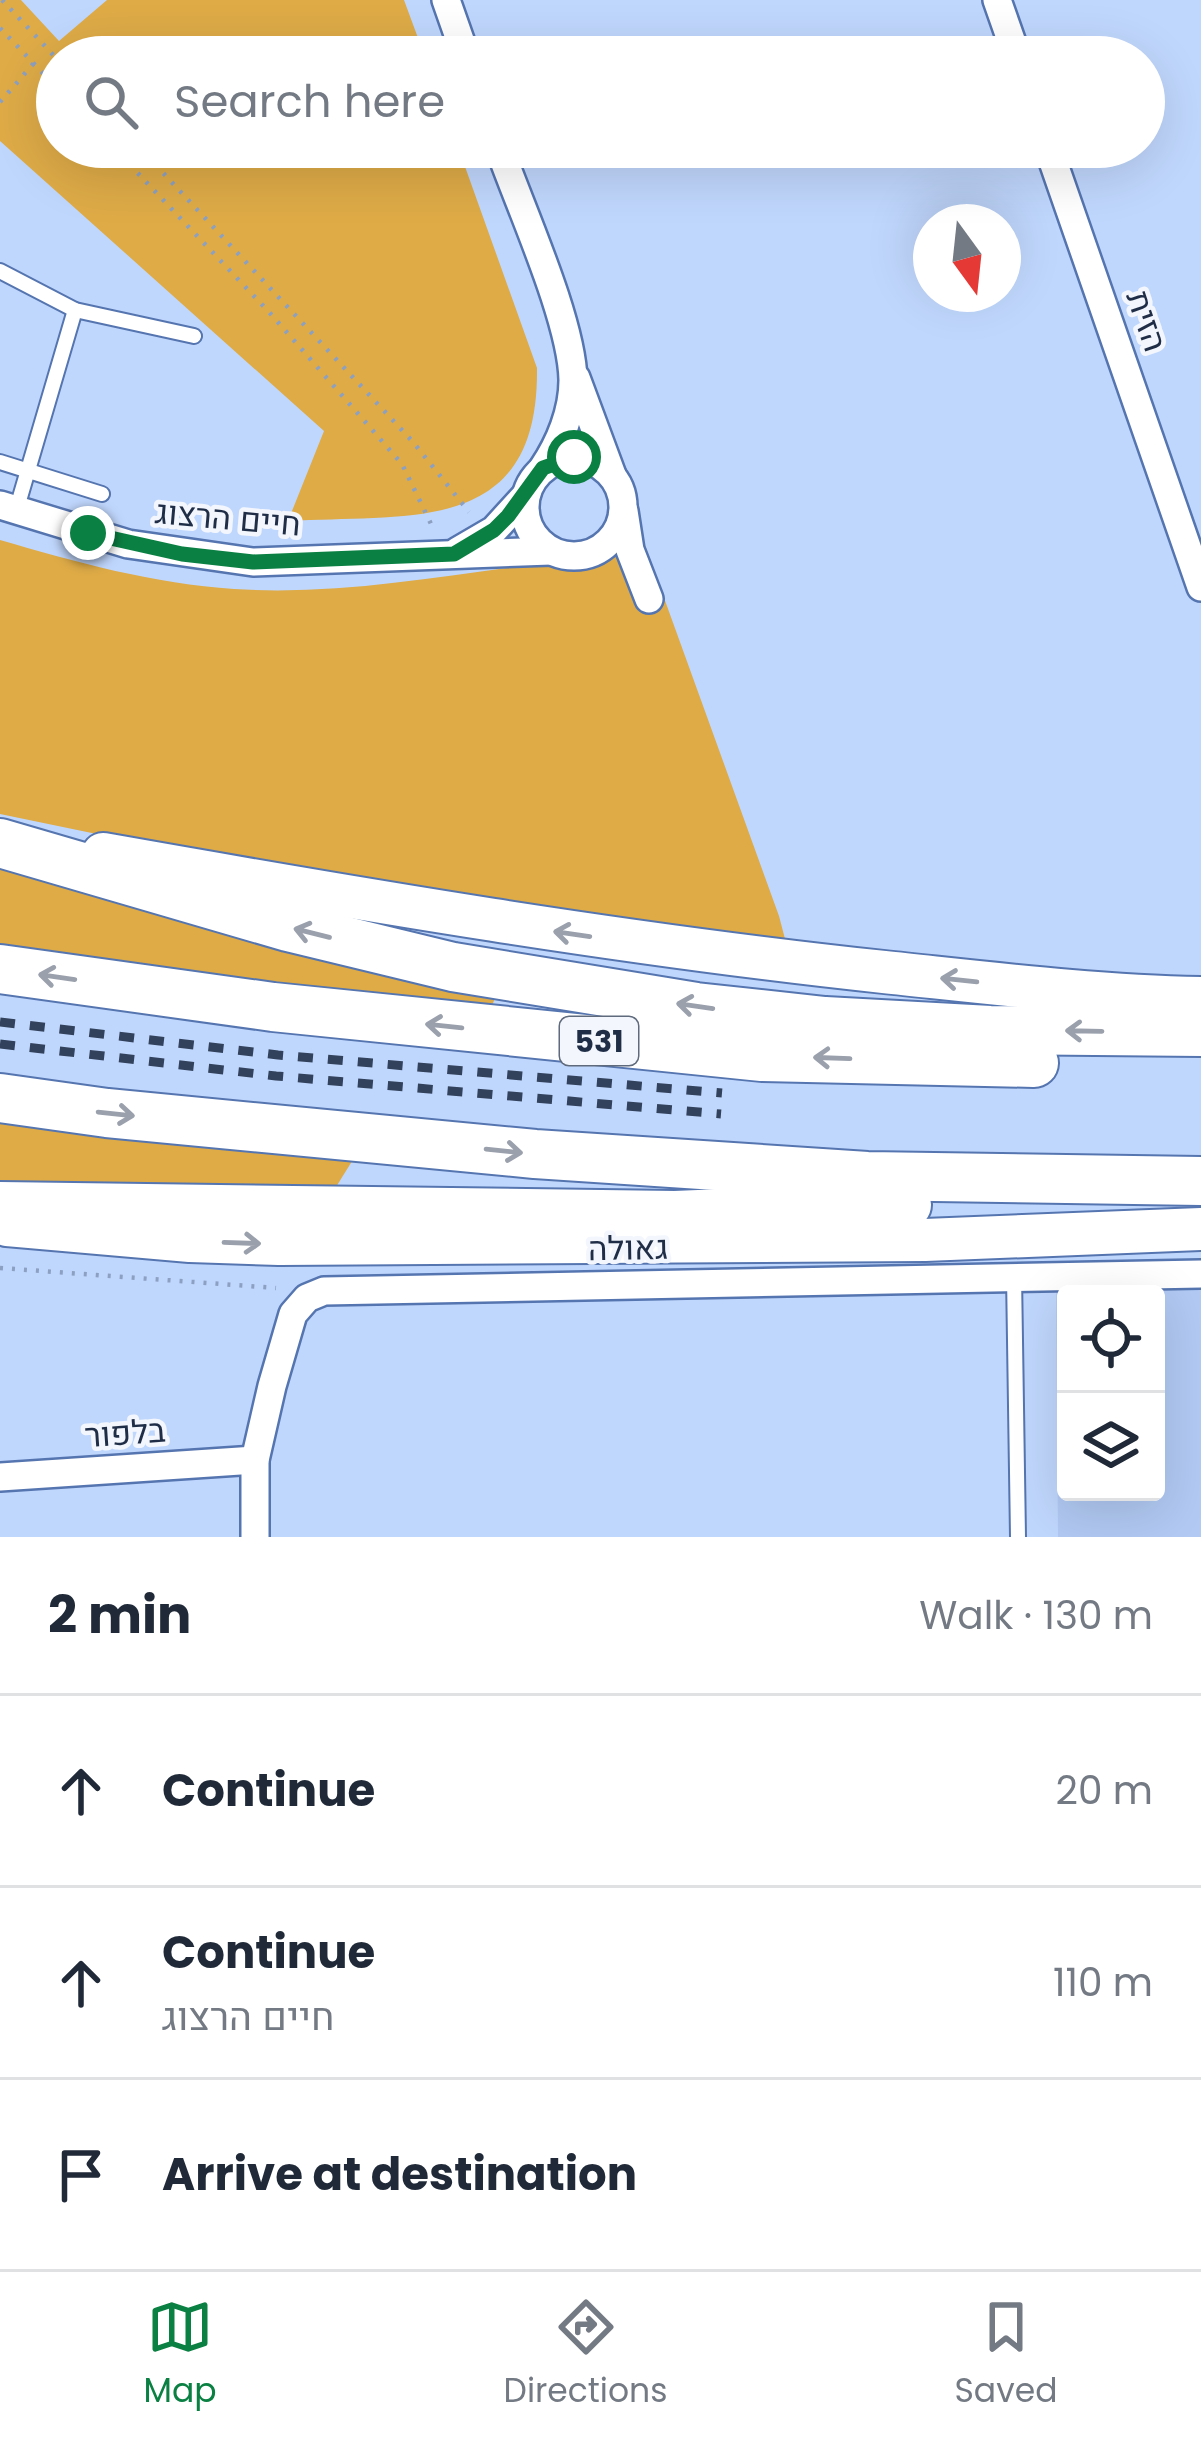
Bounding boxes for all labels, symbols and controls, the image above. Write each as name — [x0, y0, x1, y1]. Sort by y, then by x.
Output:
search box — [36, 36, 1165, 168]
icon: search — [78, 69, 144, 135]
text: Search here — [174, 70, 445, 133]
north arrow — [913, 204, 1021, 312]
street label: הזית — [1115, 284, 1179, 358]
route start — [547, 430, 601, 484]
street label: חיים הרצוג — [153, 488, 303, 548]
route end — [61, 506, 115, 560]
one-way arrow — [294, 921, 332, 943]
one-way arrow — [553, 923, 592, 945]
one-way arrow — [38, 965, 77, 988]
one-way arrow — [940, 968, 979, 991]
one-way arrow — [676, 994, 715, 1017]
one-way arrow — [425, 1014, 464, 1037]
road number: 531 — [560, 1017, 638, 1065]
one-way arrow — [1065, 1019, 1104, 1042]
one-way arrow — [813, 1047, 852, 1070]
one-way arrow — [96, 1103, 135, 1125]
one-way arrow — [484, 1140, 523, 1162]
street label: גאולה — [588, 1224, 668, 1272]
one-way arrow — [222, 1231, 261, 1254]
map controls — [1057, 1285, 1165, 1501]
button: locate — [1057, 1285, 1165, 1393]
button: layers — [1057, 1393, 1165, 1501]
street label: בלפור — [83, 1407, 167, 1459]
text: 2 min — [48, 1579, 191, 1651]
text: Walk · 130 m — [919, 1588, 1153, 1643]
icon: ahead — [48, 1758, 114, 1824]
text: Continue — [162, 1759, 375, 1822]
text: 20 m — [1055, 1763, 1153, 1818]
text: Continue — [162, 1921, 375, 1984]
icon: ahead — [48, 1950, 114, 2016]
text: 110 m — [1053, 1955, 1153, 2010]
text: חיים הרצוג — [162, 1989, 334, 2044]
icon: arrive — [48, 2142, 114, 2208]
text: Arrive at destination — [162, 2143, 637, 2206]
tab: Map — [144, 2294, 217, 2416]
tab: Directions — [504, 2294, 667, 2416]
tab: Saved — [955, 2294, 1057, 2416]

